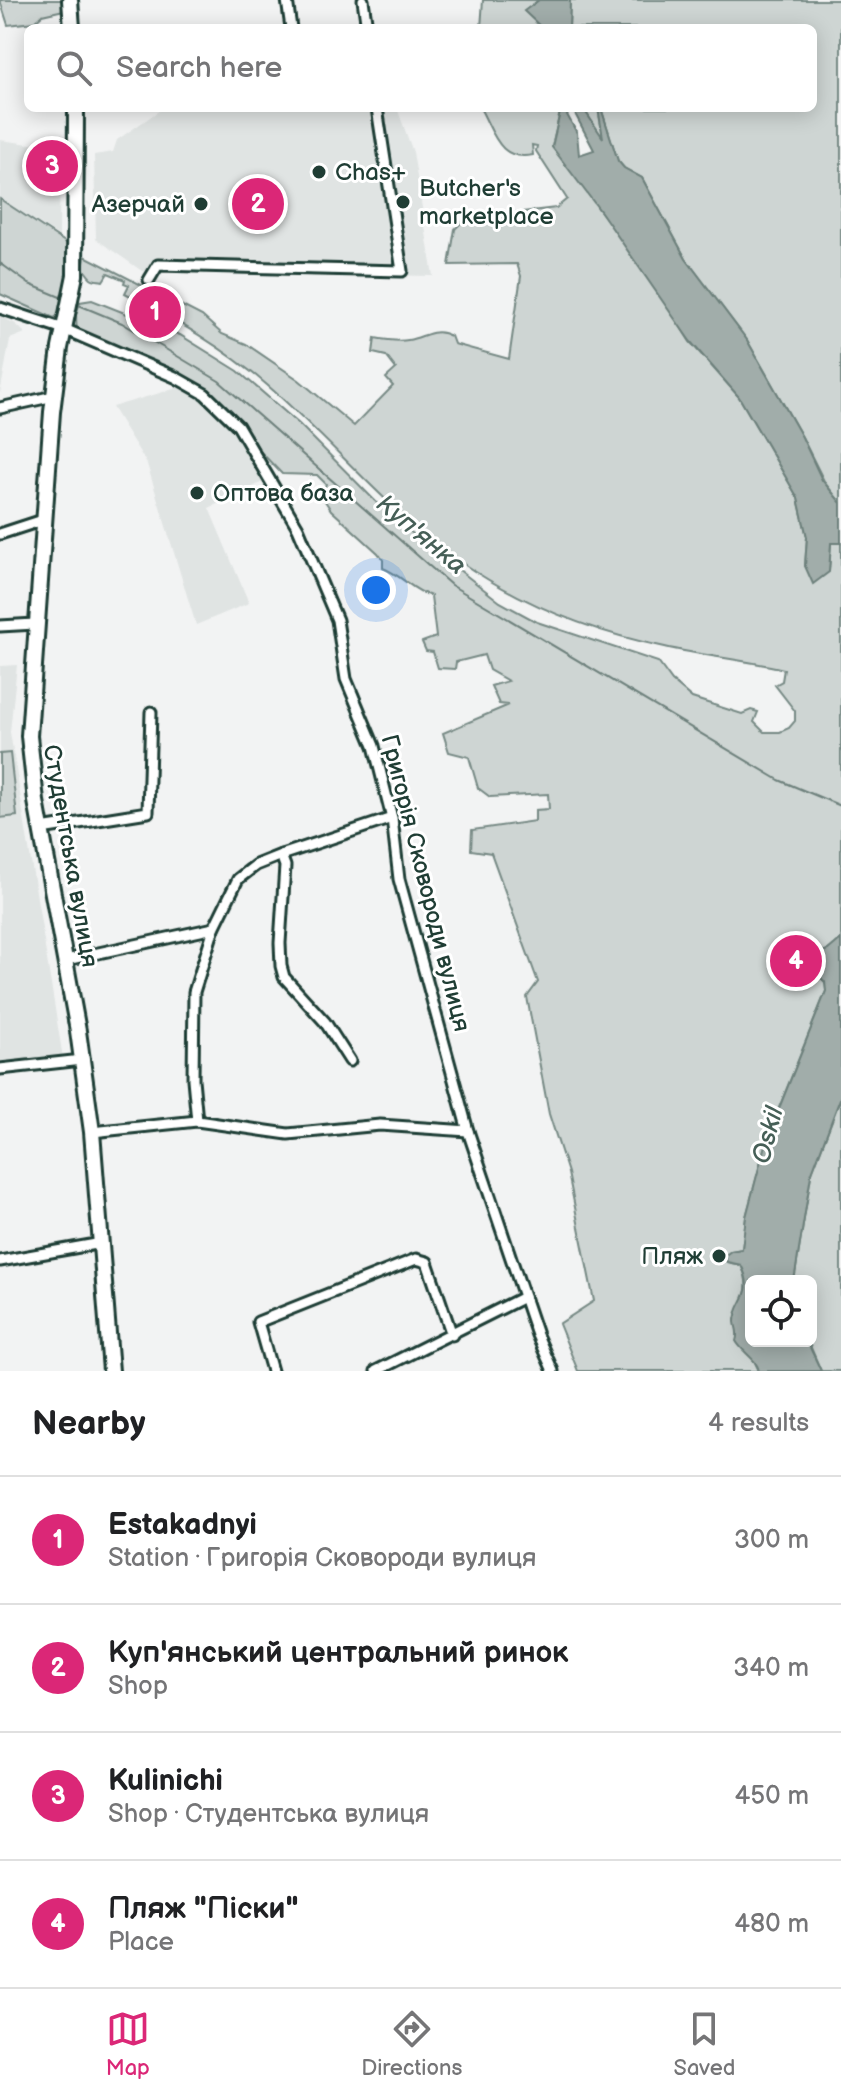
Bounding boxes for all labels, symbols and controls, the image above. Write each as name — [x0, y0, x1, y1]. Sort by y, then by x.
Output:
search box — [24, 24, 817, 112]
icon: search — [52, 46, 96, 90]
text: Search here — [116, 50, 282, 86]
pin: 3 — [26, 136, 78, 196]
place label: Chas+ — [335, 158, 407, 187]
marker: Chas+ — [310, 163, 328, 181]
pin: 2 — [232, 174, 284, 234]
place label: Butcher's marketplace — [419, 174, 554, 231]
place label: Азерчай — [91, 190, 185, 219]
marker: Butcher's marketplace — [394, 193, 412, 211]
marker: Азерчай — [192, 195, 210, 213]
pin: 1 — [129, 282, 181, 342]
place label: Оптова база — [213, 479, 354, 508]
marker: Оптова база — [188, 484, 206, 502]
water label: Куп'янка — [370, 489, 472, 582]
your location — [356, 570, 396, 610]
street label: Григорія Сковороди вулиця — [375, 732, 476, 1035]
street label: Студентська вулиця — [37, 743, 104, 970]
pin: 4 — [770, 931, 822, 991]
water label: Oskil — [746, 1103, 791, 1167]
place label: Пляж — [641, 1242, 703, 1271]
marker: Пляж — [710, 1247, 728, 1265]
map controls — [745, 1275, 817, 1347]
button: locate — [745, 1275, 817, 1347]
text: Nearby — [32, 1403, 146, 1444]
text: 4 results — [708, 1408, 809, 1439]
text: Estakadnyi — [108, 1507, 257, 1543]
text: 1 — [53, 1525, 63, 1556]
text: 300 m — [734, 1525, 809, 1556]
text: Station · Григорія Сковороди вулиця — [108, 1543, 536, 1574]
text: Куп'янський центральний ринок — [108, 1635, 568, 1671]
text: 2 — [50, 1653, 66, 1684]
text: 340 m — [733, 1653, 809, 1684]
text: Shop — [108, 1671, 168, 1702]
text: Kulinichi — [108, 1763, 223, 1799]
text: 3 — [50, 1781, 66, 1812]
text: 450 m — [734, 1781, 809, 1812]
text: Shop · Студентська вулиця — [108, 1799, 429, 1830]
text: Пляж "Піски" — [108, 1891, 299, 1927]
text: 4 — [50, 1909, 66, 1940]
text: 480 m — [734, 1909, 809, 1940]
text: Place — [108, 1927, 174, 1958]
tab: Map — [106, 2007, 150, 2082]
tab: Directions — [361, 2007, 462, 2082]
tab: Saved — [674, 2007, 735, 2082]

